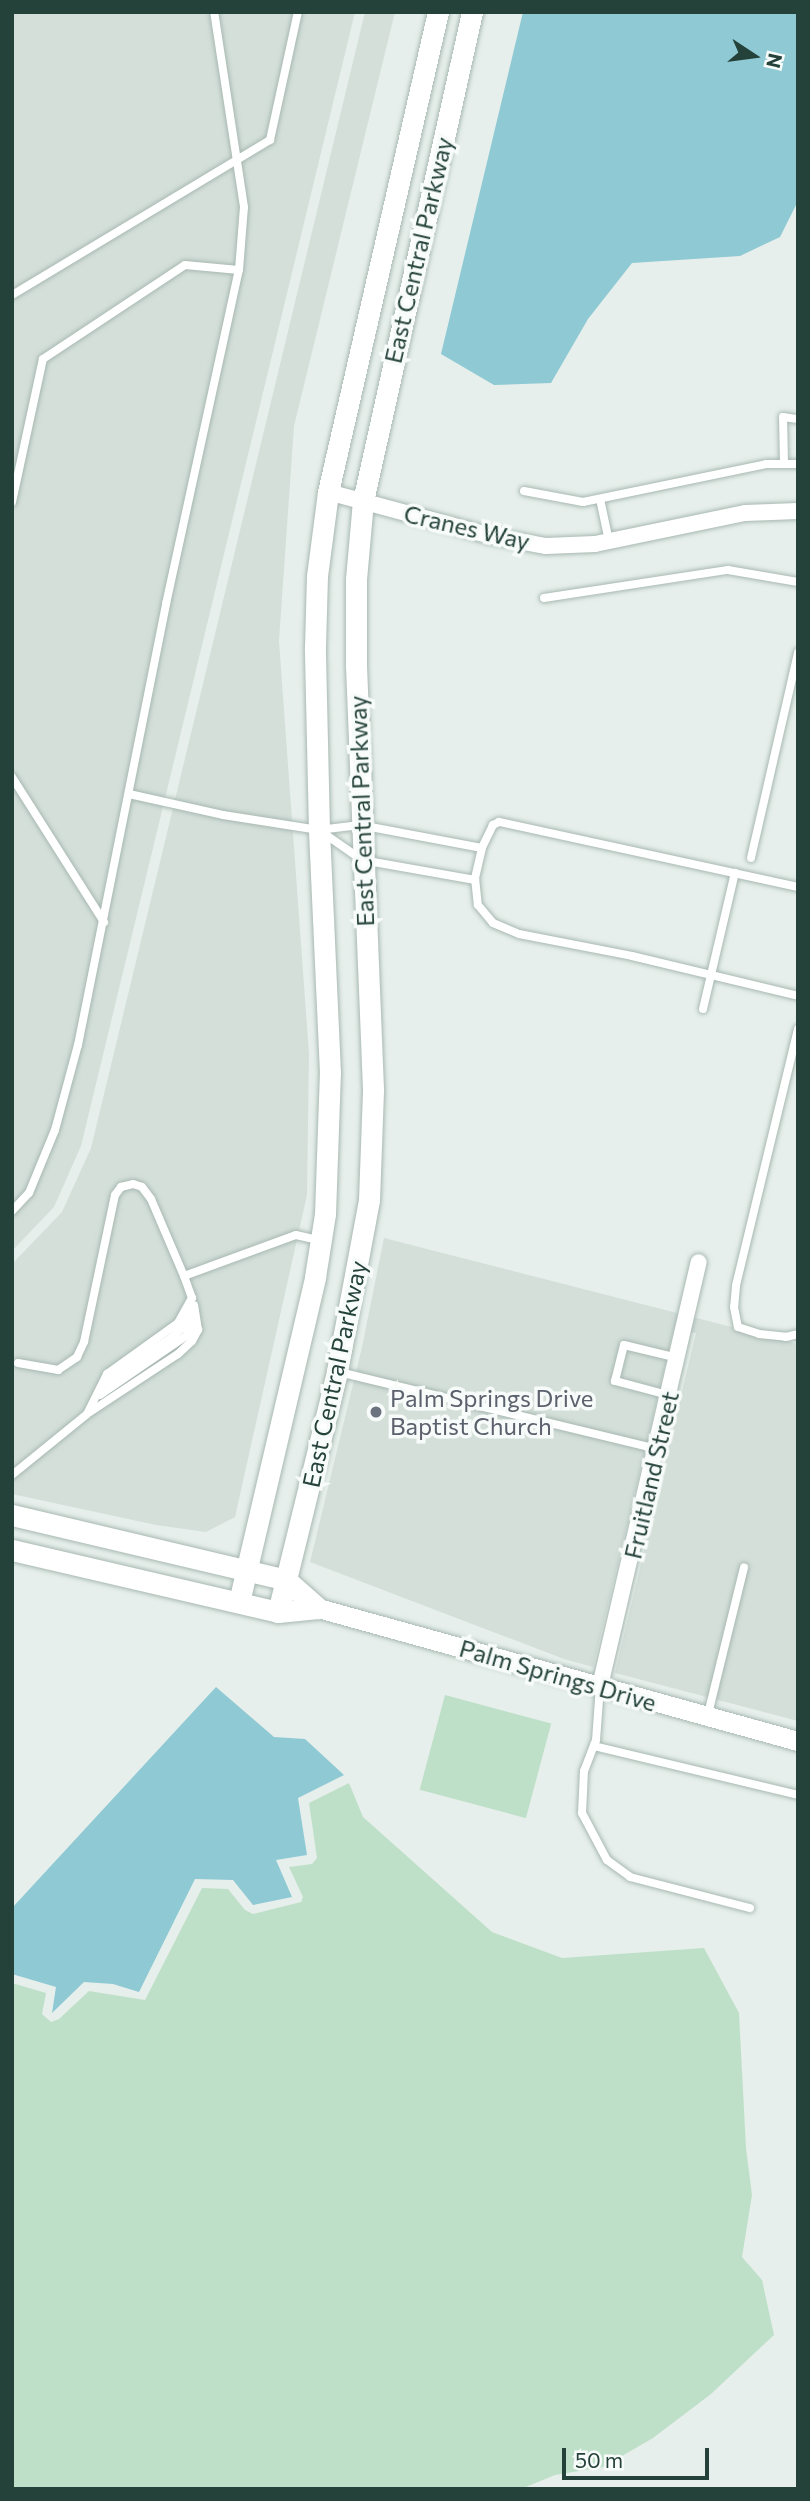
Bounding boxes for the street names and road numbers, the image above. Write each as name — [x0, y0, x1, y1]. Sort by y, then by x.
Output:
street label: East Central Parkway — [378, 134, 458, 366]
street label: Cranes Way — [401, 499, 533, 555]
street label: East Central Parkway — [343, 695, 379, 927]
street label: East Central Parkway — [296, 1258, 372, 1490]
street label: Fruitland Street — [618, 1388, 684, 1562]
street label: Palm Springs Drive — [456, 1633, 660, 1717]

